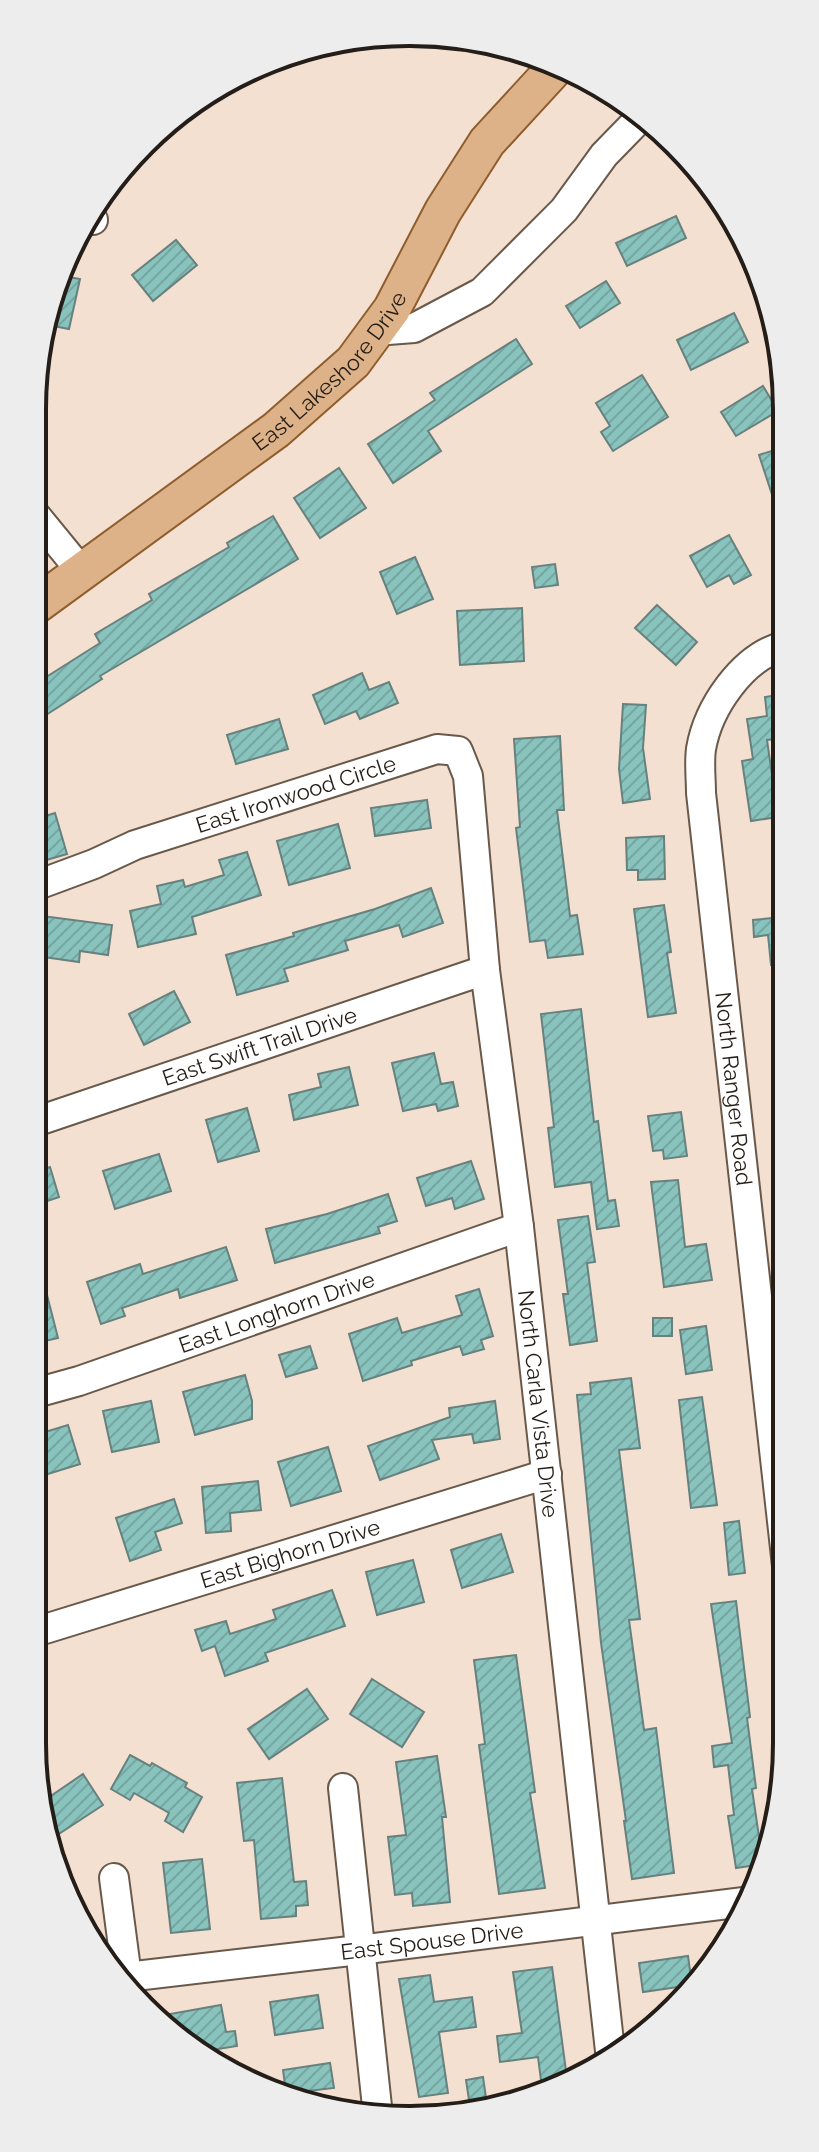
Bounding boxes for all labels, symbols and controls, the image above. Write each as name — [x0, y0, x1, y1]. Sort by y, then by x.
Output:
street label: East Lakeshore Drive — [247, 287, 412, 456]
street label: East Ironwood Circle — [192, 750, 399, 838]
street label: North Ranger Road — [710, 990, 758, 1187]
street label: East Swift Trail Drive — [159, 1001, 360, 1091]
street label: East Longhorn Drive — [175, 1266, 378, 1358]
street label: North Carla Vista Drive — [513, 1288, 564, 1519]
street label: East Bighorn Drive — [197, 1513, 383, 1593]
street label: East Spouse Drive — [339, 1917, 525, 1965]

